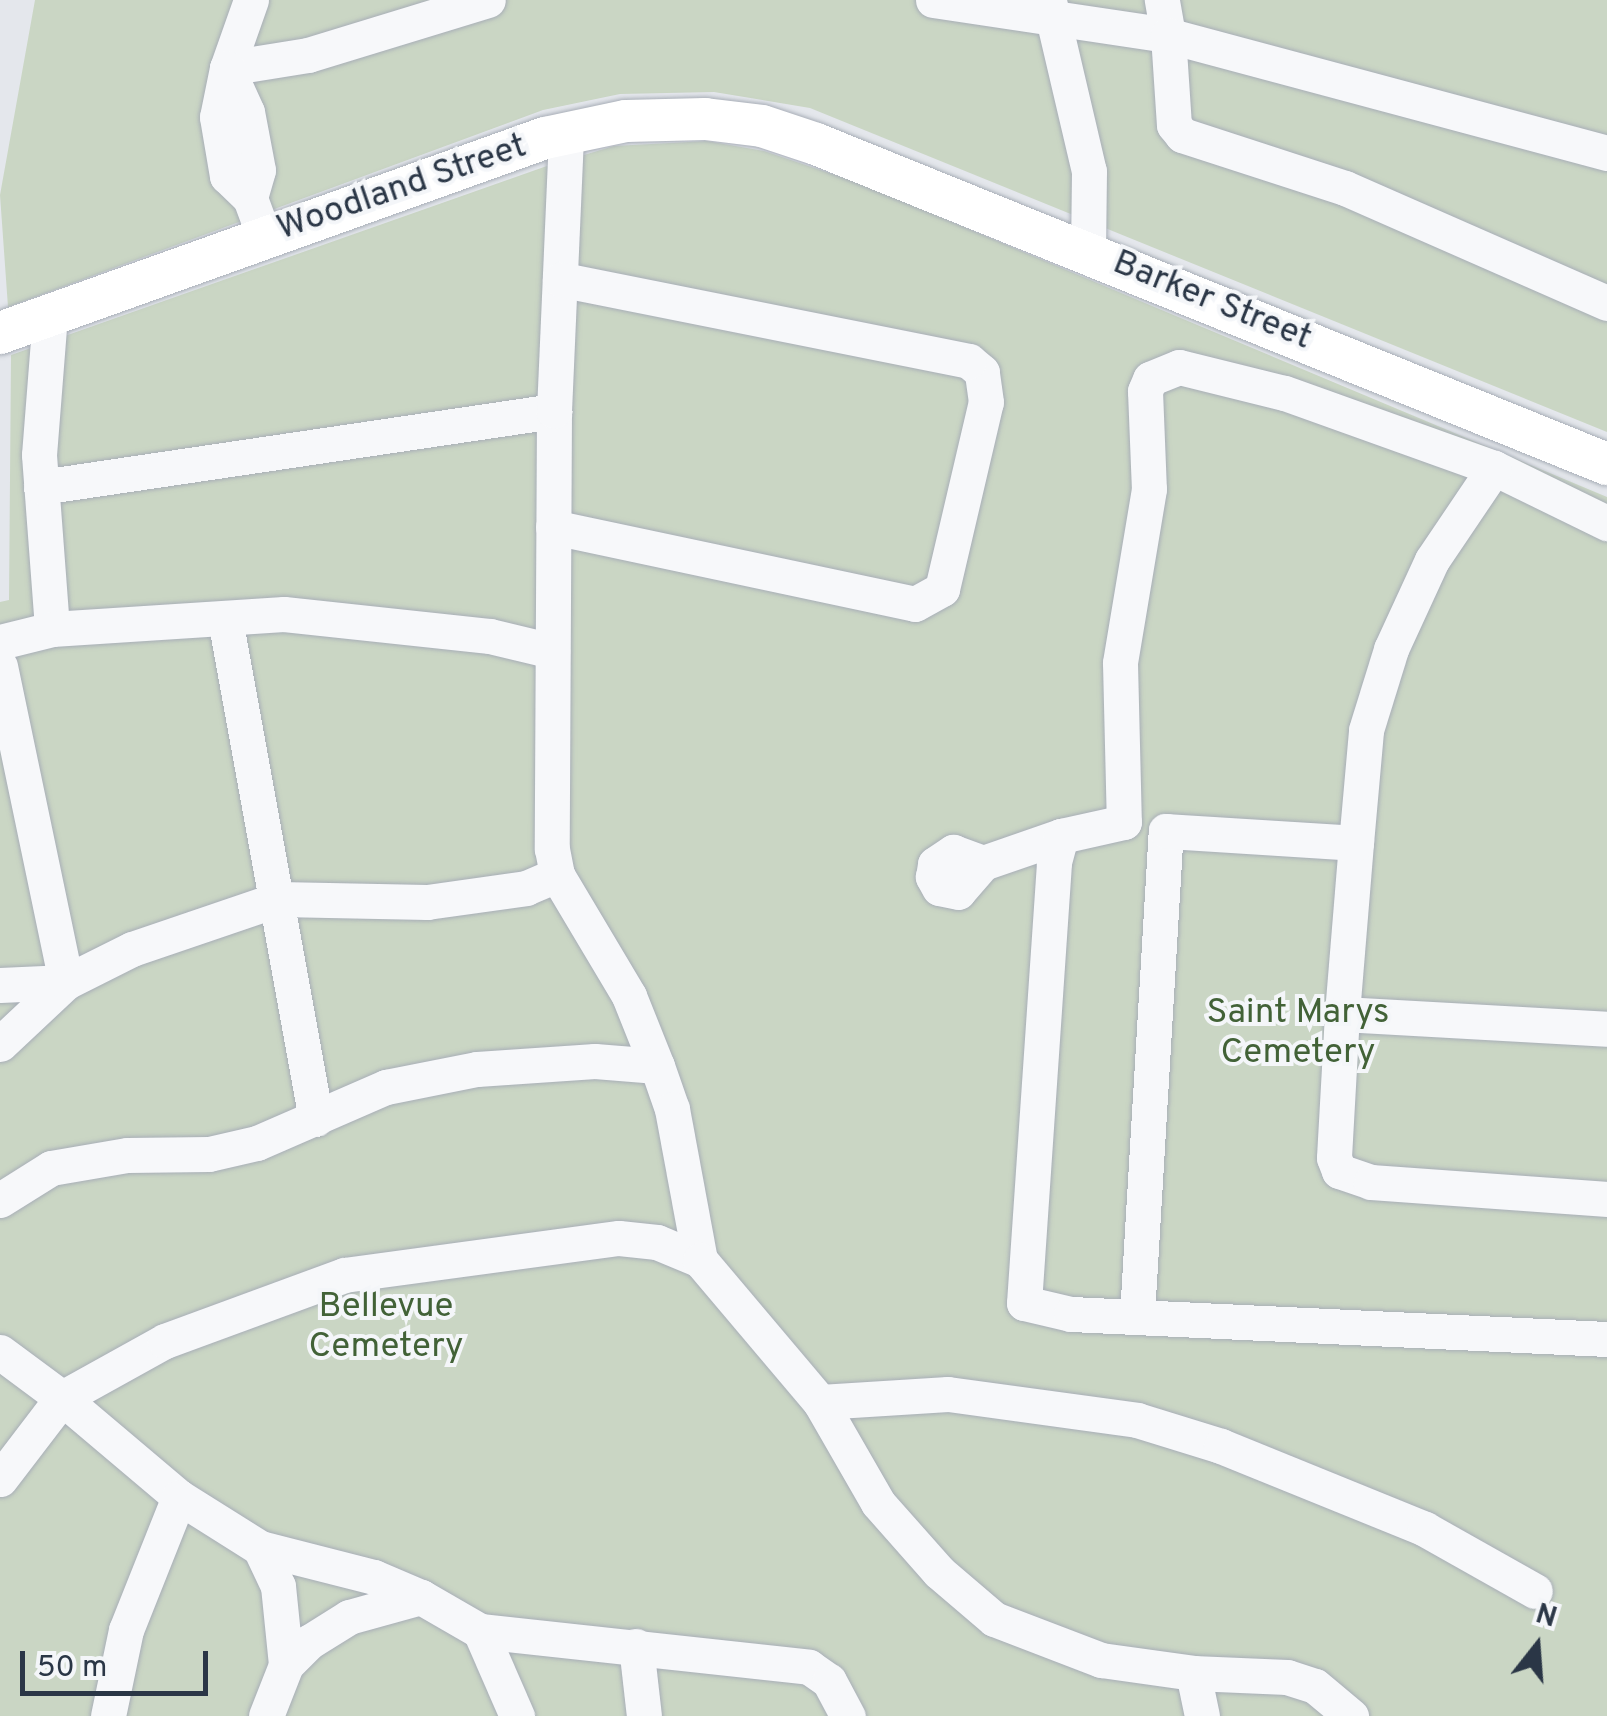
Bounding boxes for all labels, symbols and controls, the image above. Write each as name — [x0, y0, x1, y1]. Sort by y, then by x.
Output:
street label: Woodland Street — [272, 126, 532, 250]
street label: Barker Street — [1107, 242, 1317, 360]
park label: Saint Marys Cemetery — [1206, 992, 1390, 1074]
park label: Bellevue Cemetery — [308, 1286, 464, 1368]
north arrow — [1487, 1596, 1587, 1696]
text: N — [1531, 1597, 1561, 1637]
scale bar — [25, 1631, 212, 1693]
text: 50 m — [37, 1650, 107, 1687]

